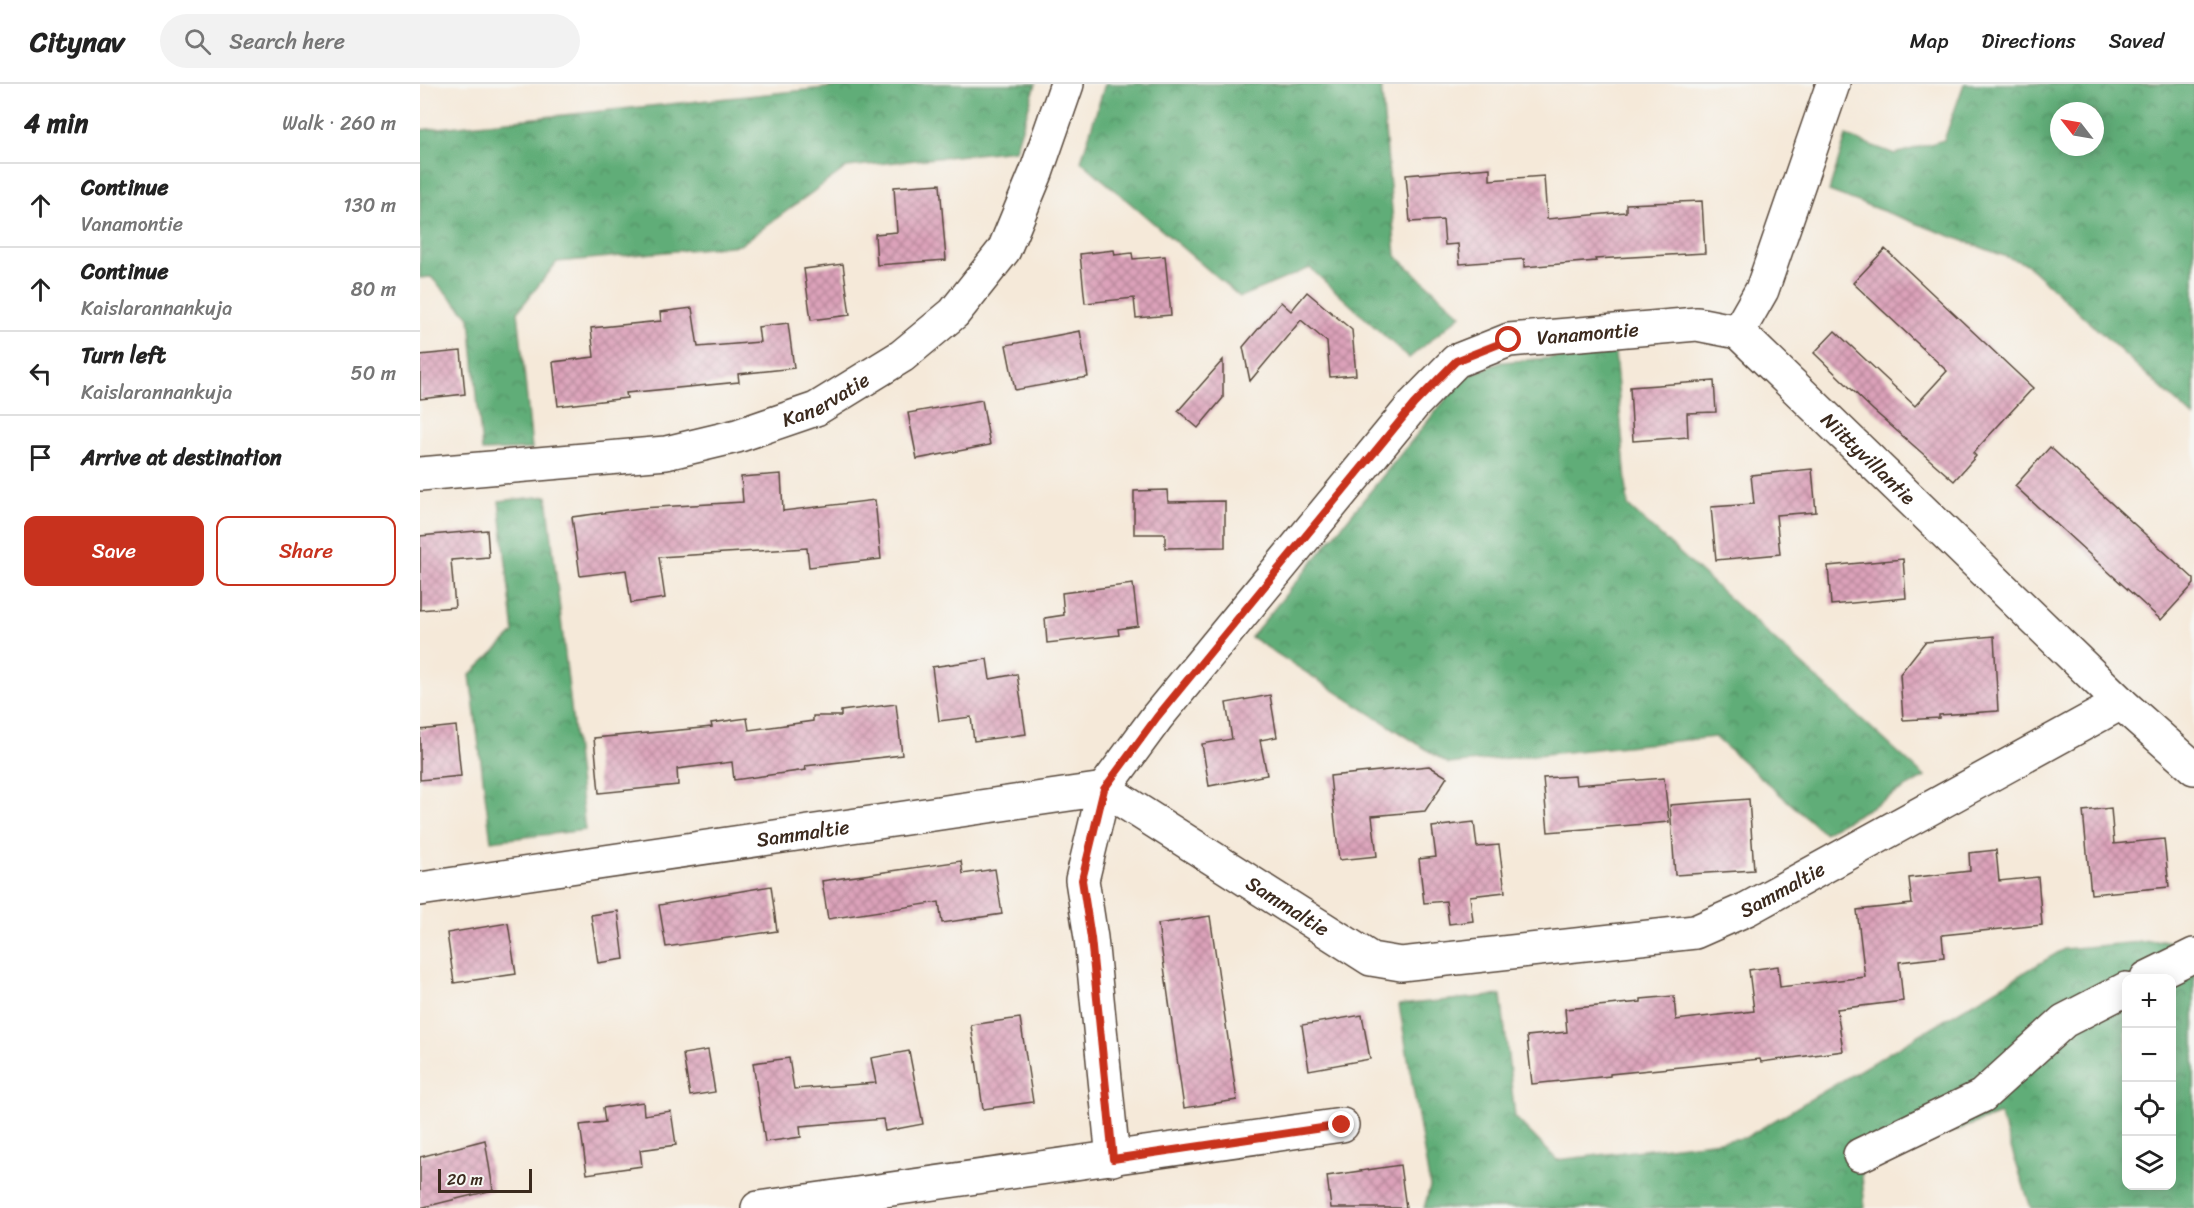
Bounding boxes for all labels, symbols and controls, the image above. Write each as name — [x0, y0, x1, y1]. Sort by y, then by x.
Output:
search box — [160, 14, 580, 68]
text: Citynav — [30, 17, 124, 66]
text: Search here — [229, 22, 345, 61]
text: Map — [1910, 22, 1948, 60]
text: Directions — [1981, 22, 2076, 60]
text: Saved — [2109, 22, 2164, 60]
icon: search — [181, 25, 214, 58]
text: 4 min — [24, 100, 88, 146]
north arrow — [2050, 102, 2104, 156]
text: Walk · 260 m — [282, 106, 396, 141]
text: Continue — [81, 168, 169, 207]
text: 130 m — [343, 188, 396, 223]
icon: ahead — [24, 189, 57, 222]
text: Vanamontie — [81, 207, 183, 242]
text: Continue — [81, 252, 169, 291]
text: 80 m — [351, 272, 396, 307]
icon: ahead — [24, 273, 57, 306]
text: Kaislarannankuja — [81, 291, 232, 326]
street label: Vanamontie — [1535, 312, 1640, 355]
route start — [1495, 326, 1521, 352]
text: Turn left — [81, 336, 166, 375]
text: 50 m — [351, 356, 396, 391]
icon: left — [24, 357, 57, 390]
street label: Kanervatie — [777, 362, 877, 437]
text: Kaislarannankuja — [81, 375, 232, 410]
street label: Niittyvillantie — [1812, 403, 1925, 514]
text: Arrive at destination — [81, 438, 282, 477]
icon: arrive — [24, 441, 57, 474]
button: Save — [24, 516, 204, 586]
button: Share — [216, 516, 396, 586]
street label: Sammaltie — [754, 809, 852, 857]
street label: Sammaltie — [1734, 852, 1832, 928]
street label: Sammaltie — [1239, 866, 1337, 946]
map controls — [2122, 974, 2176, 1190]
button: + — [2122, 974, 2176, 1028]
button: − — [2122, 1028, 2176, 1082]
button: locate — [2122, 1082, 2176, 1136]
route end — [1328, 1111, 1354, 1137]
button: layers — [2122, 1136, 2176, 1190]
text: 20 m — [447, 1165, 483, 1194]
scale bar — [438, 1166, 532, 1194]

